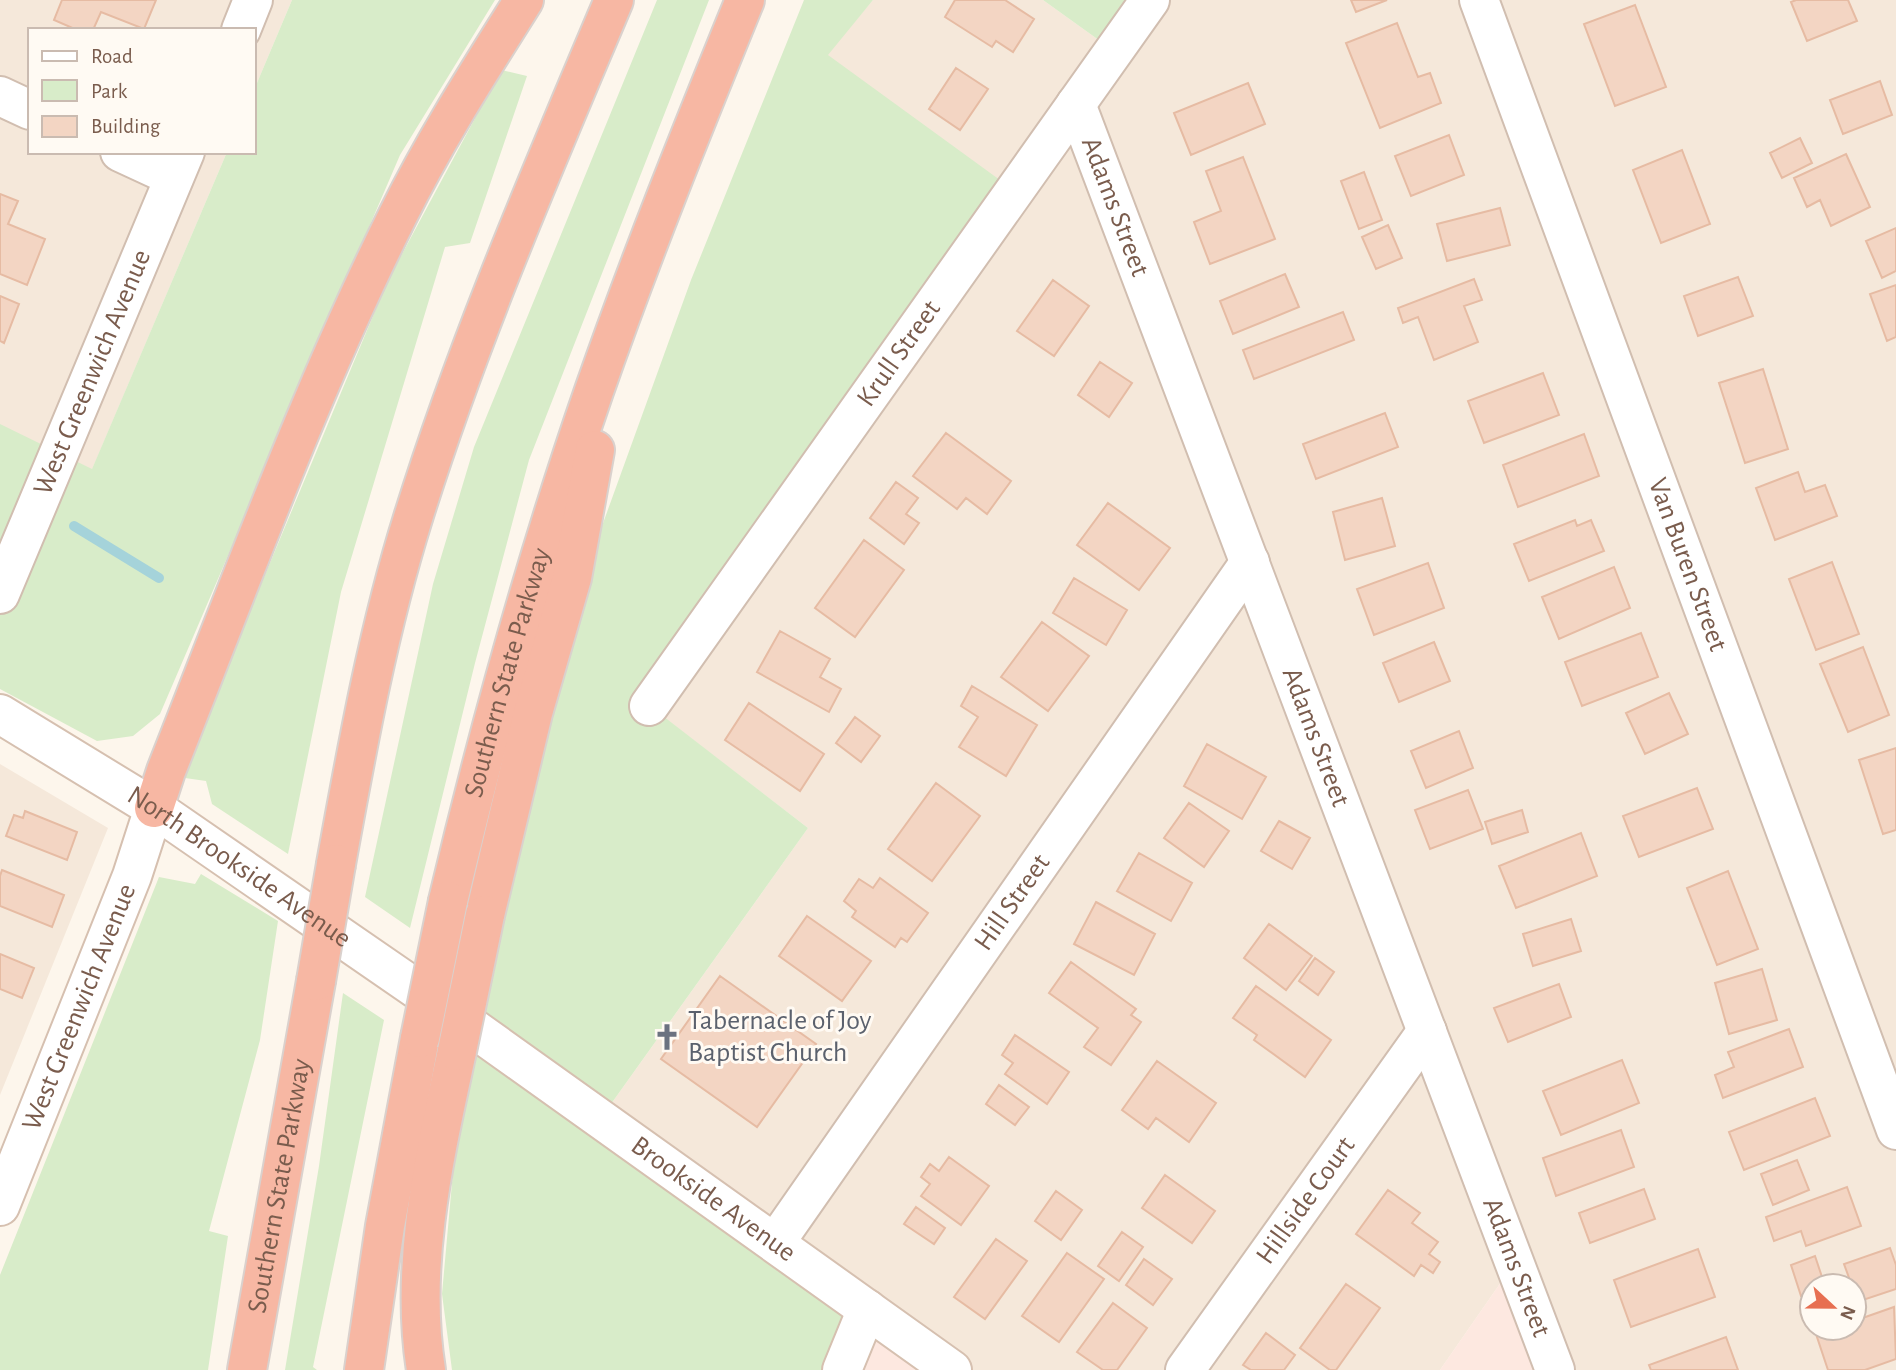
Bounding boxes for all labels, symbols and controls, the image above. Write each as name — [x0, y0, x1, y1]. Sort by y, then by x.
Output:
legend — [28, 28, 256, 154]
text: Road — [91, 46, 133, 67]
text: Park — [91, 81, 128, 102]
text: Building — [91, 116, 161, 137]
street label: Adams Street — [1076, 134, 1154, 280]
street label: West Greenwich Avenue — [29, 246, 156, 499]
street label: Krull Street — [852, 295, 946, 412]
street label: Van Buren Street — [1643, 475, 1732, 655]
street label: Southern State Parkway — [460, 545, 556, 800]
street label: Adams Street — [1277, 664, 1355, 811]
street label: North Brookside Avenue — [122, 781, 356, 953]
street label: Hill Street — [969, 849, 1056, 956]
street label: West Greenwich Avenue — [18, 880, 141, 1135]
place label: Tabernacle of Joy Baptist Church — [688, 1007, 872, 1067]
church icon: Tabernacle of Joy Baptist Church — [652, 1022, 682, 1052]
street label: Southern State Parkway — [243, 1056, 316, 1315]
street label: Brookside Avenue — [626, 1131, 801, 1267]
street label: Hillside Court — [1251, 1132, 1360, 1269]
street label: Adams Street — [1477, 1194, 1555, 1341]
north arrow — [1798, 1272, 1868, 1342]
text: N — [1836, 1303, 1859, 1322]

